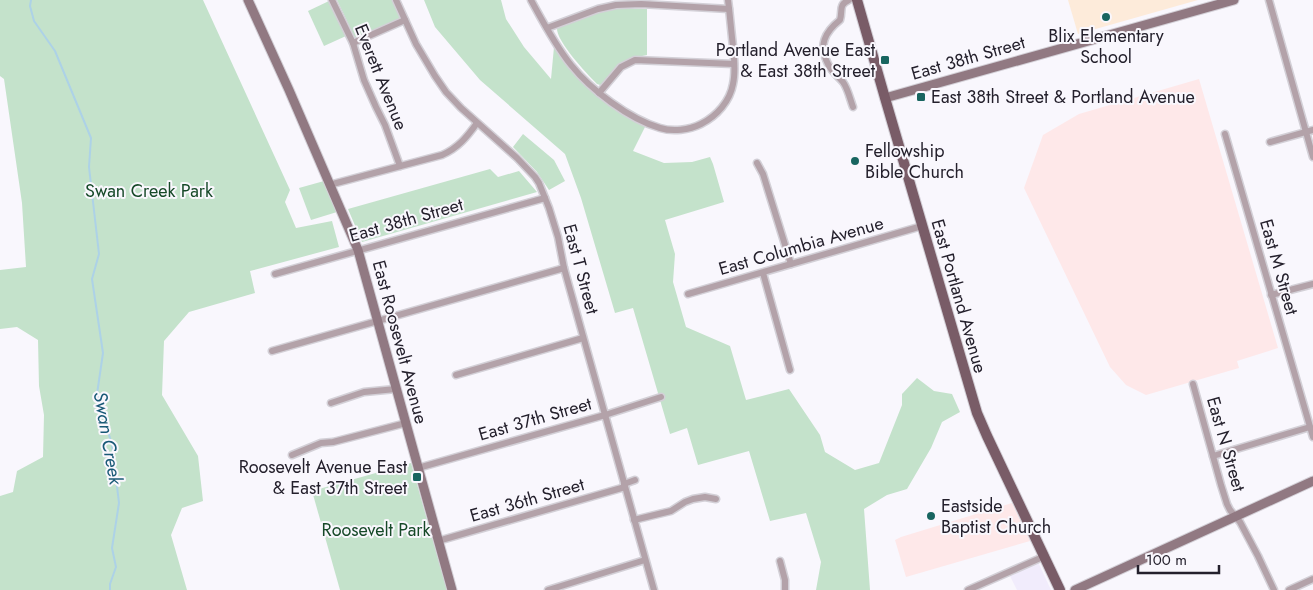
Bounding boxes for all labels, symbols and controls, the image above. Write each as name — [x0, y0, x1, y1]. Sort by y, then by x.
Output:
marker: Blix Elementary School — [1100, 11, 1112, 23]
street label: Everett Avenue — [348, 20, 414, 134]
place label: Blix Elementary School — [1048, 23, 1164, 70]
street label: East 38th Street — [908, 29, 1029, 87]
place label: Portland Avenue East & East 38th Street — [716, 37, 876, 84]
marker: Portland Avenue East & East 38th Street — [879, 54, 891, 66]
place label: East 38th Street & Portland Avenue — [931, 84, 1195, 110]
marker: East 38th Street & Portland Avenue — [915, 91, 927, 103]
place label: Fellowship Bible Church — [865, 138, 964, 185]
marker: Fellowship Bible Church — [849, 155, 861, 167]
park label: Swan Creek Park — [85, 178, 213, 204]
street label: East 38th Street — [346, 191, 467, 249]
street label: East Columbia Avenue — [716, 210, 886, 282]
street label: East Portland Avenue — [925, 216, 993, 376]
street label: East M Street — [1253, 216, 1305, 319]
street label: East T Street — [557, 221, 606, 318]
street label: East Roosevelt Avenue — [366, 257, 434, 427]
water label: Swan Creek — [87, 389, 130, 488]
street label: East 37th Street — [475, 390, 595, 448]
street label: East N Street — [1200, 393, 1252, 495]
place label: Roosevelt Avenue East & East 37th Street — [239, 454, 408, 501]
marker: Roosevelt Avenue East & East 37th Street — [411, 471, 423, 483]
street label: East 36th Street — [467, 471, 588, 529]
place label: Eastside Baptist Church — [941, 493, 1051, 540]
marker: Eastside Baptist Church — [925, 510, 937, 522]
park label: Roosevelt Park — [322, 517, 430, 543]
scale bar — [1138, 542, 1219, 574]
text: 100 m — [1146, 549, 1187, 571]

